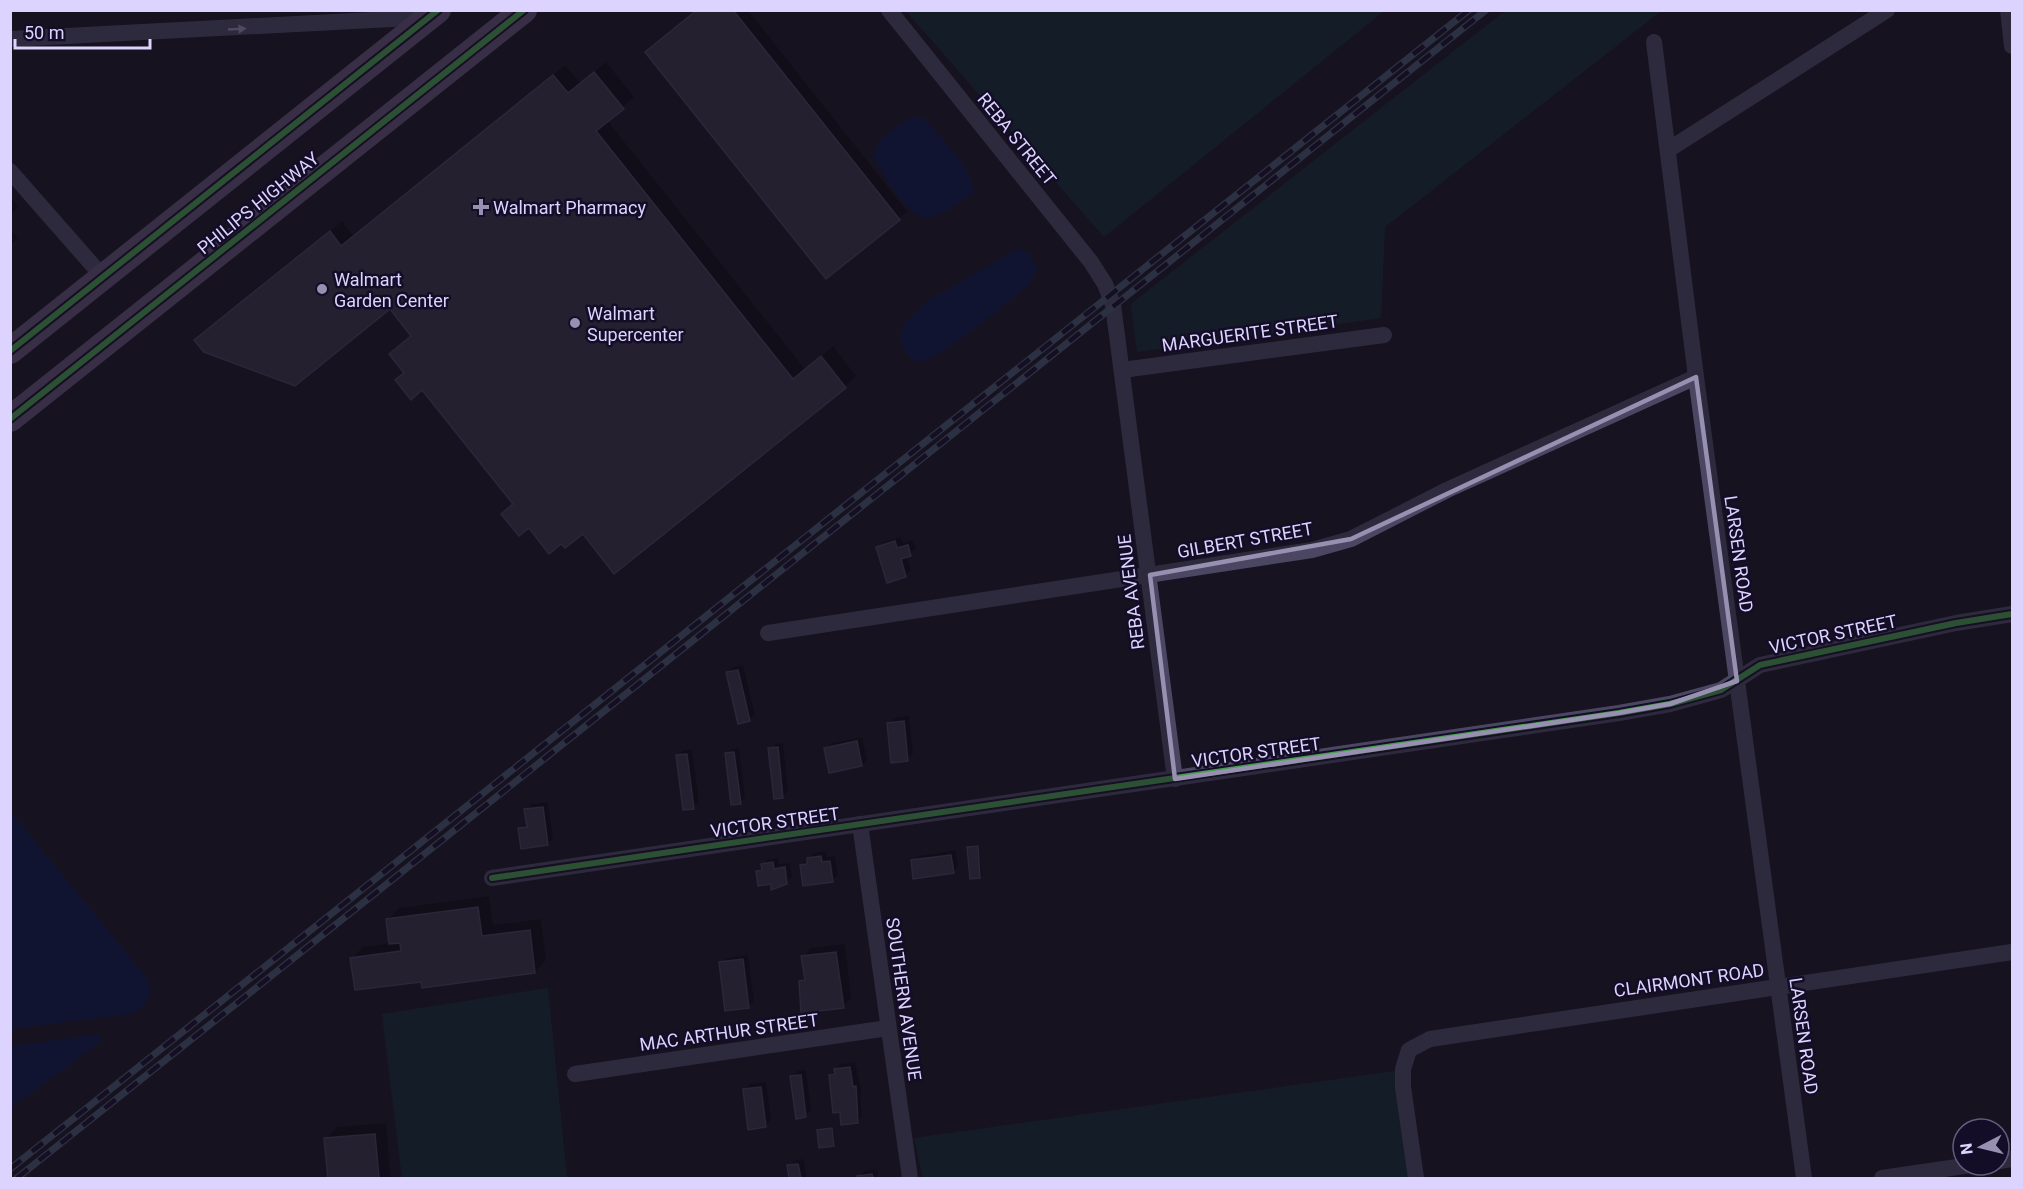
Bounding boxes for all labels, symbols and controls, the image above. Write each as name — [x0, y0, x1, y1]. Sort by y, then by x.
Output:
scale bar — [15, 12, 150, 50]
text: 50 m — [24, 22, 64, 43]
one-way arrow — [227, 24, 246, 33]
street label: REBA STREET — [973, 89, 1061, 190]
street label: PHILIPS HIGHWAY — [193, 147, 323, 258]
place label: Walmart Pharmacy — [493, 197, 646, 218]
marker: Walmart Pharmacy — [474, 200, 488, 214]
place label: Walmart Garden Center — [334, 269, 449, 311]
marker: Walmart Garden Center — [315, 282, 329, 296]
place label: Walmart Supercenter — [587, 303, 684, 345]
street label: MARGUERITE STREET — [1160, 310, 1340, 356]
marker: Walmart Supercenter — [568, 316, 582, 330]
street label: LARSEN ROAD — [1720, 494, 1758, 614]
street label: GILBERT STREET — [1176, 518, 1315, 562]
street label: REBA AVENUE — [1114, 533, 1148, 651]
street label: VICTOR STREET — [1767, 610, 1899, 658]
street label: VICTOR STREET — [1190, 733, 1322, 771]
street label: VICTOR STREET — [709, 803, 841, 841]
street label: SOUTHERN AVENUE — [882, 916, 926, 1082]
street label: CLAIRMONT ROAD — [1612, 959, 1766, 1001]
street label: LARSEN ROAD — [1785, 976, 1823, 1096]
street label: MAC ARTHUR STREET — [638, 1009, 820, 1055]
north arrow — [1951, 1117, 2011, 1177]
text: N — [1956, 1142, 1977, 1156]

